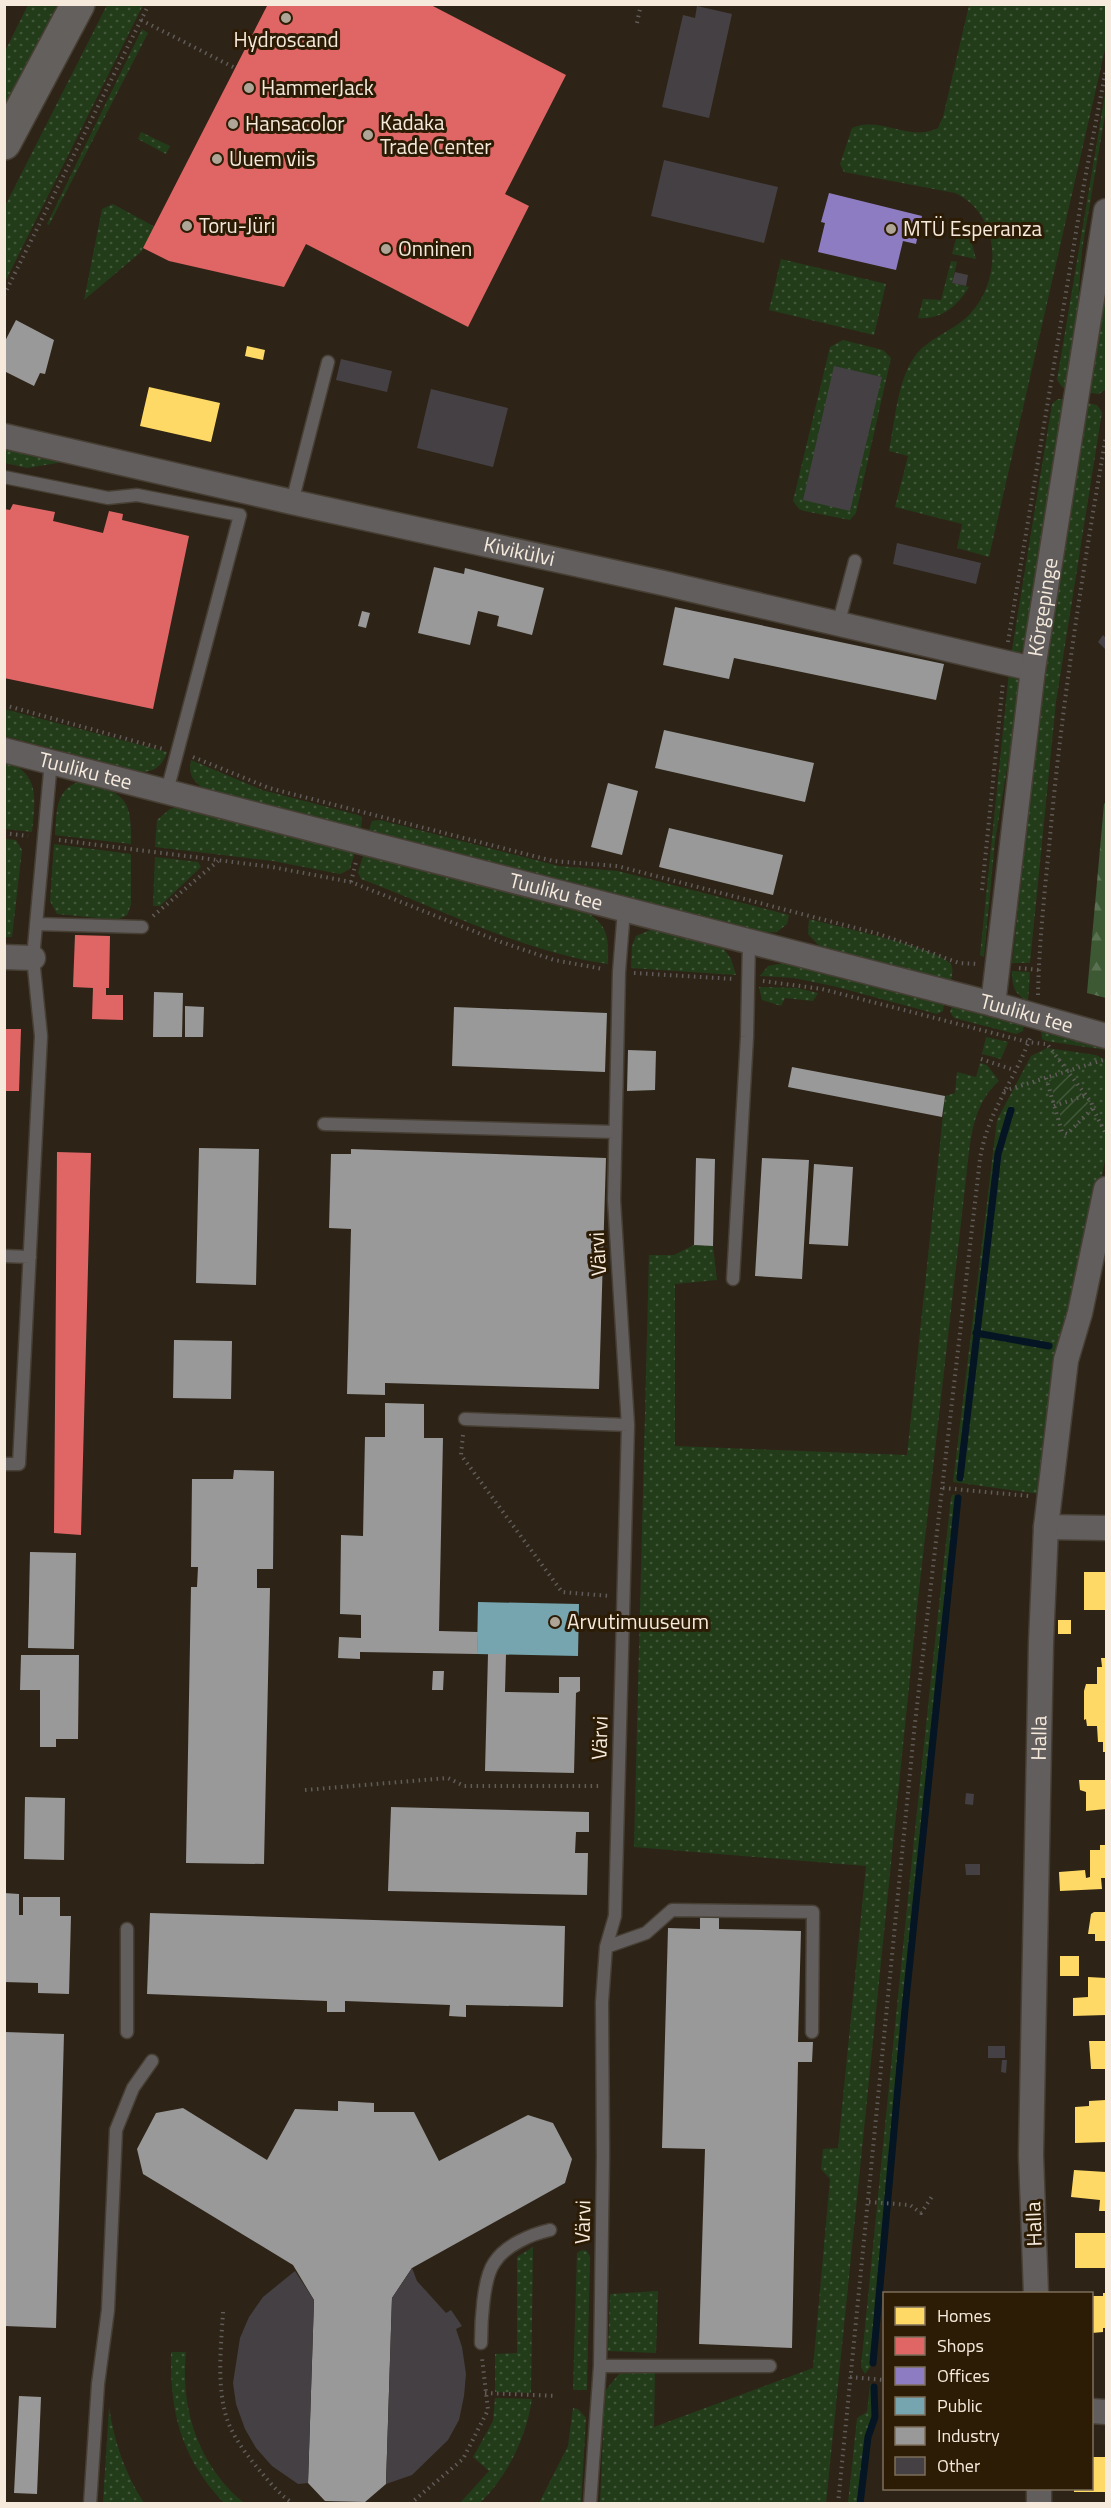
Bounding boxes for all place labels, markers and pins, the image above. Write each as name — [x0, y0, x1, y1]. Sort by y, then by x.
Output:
marker: Hydroscand — [279, 11, 293, 25]
place label: Hydroscand — [233, 23, 339, 55]
place label: HammerJack — [261, 71, 374, 103]
marker: HammerJack — [242, 81, 256, 95]
place label: Kadaka Trade Center — [380, 106, 492, 162]
place label: Hansacolor — [245, 107, 345, 139]
marker: Hansacolor — [226, 117, 240, 131]
marker: Kadaka Trade Center — [361, 128, 375, 142]
place label: Uuem viis — [229, 142, 315, 174]
marker: Uuem viis — [210, 152, 224, 166]
place label: Toru-Jüri — [199, 209, 275, 241]
place label: MTÜ Esperanza — [903, 212, 1042, 244]
marker: Toru-Jüri — [180, 219, 194, 233]
marker: MTÜ Esperanza — [884, 222, 898, 236]
place label: Onninen — [398, 232, 472, 264]
marker: Onninen — [379, 242, 393, 256]
place label: Arvutimuuseum — [567, 1605, 709, 1637]
marker: Arvutimuuseum — [548, 1615, 562, 1629]

